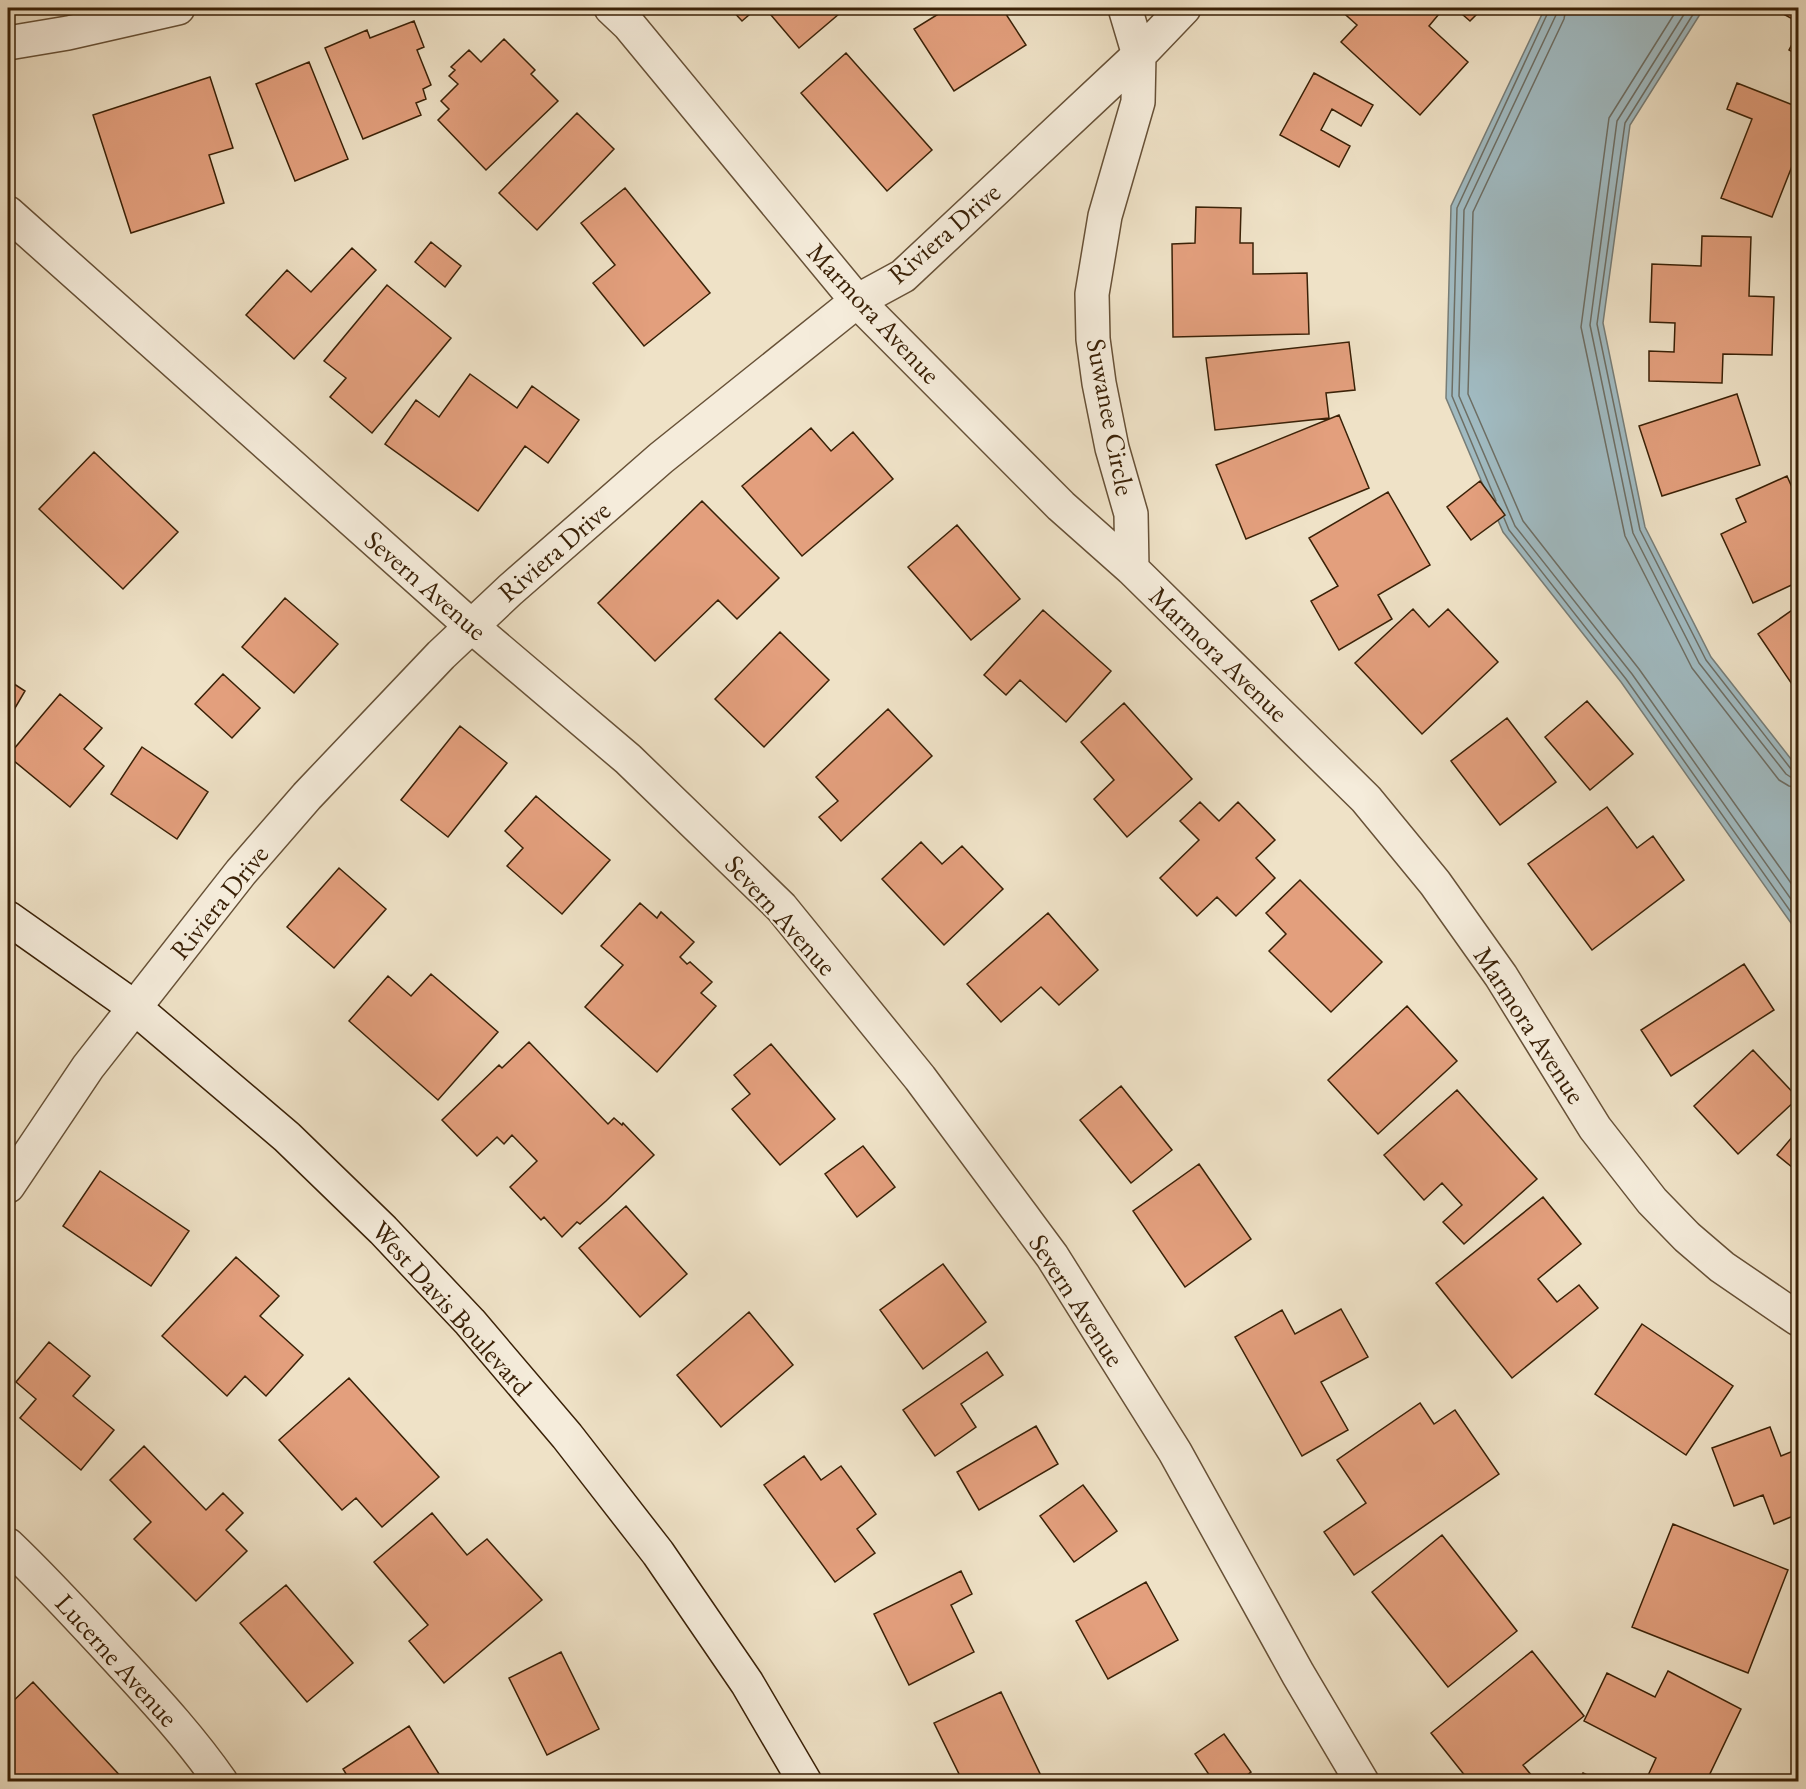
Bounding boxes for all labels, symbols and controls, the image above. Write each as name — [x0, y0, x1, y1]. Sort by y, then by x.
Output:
street label: Riviera Drive — [881, 175, 1007, 291]
street label: Marmora Avenue — [800, 235, 948, 391]
street label: Suwanee Circle — [1079, 336, 1143, 498]
street label: Riviera Drive — [491, 493, 617, 609]
street label: Severn Avenue — [358, 522, 494, 648]
street label: Marmora Avenue — [1142, 579, 1296, 729]
street label: Riviera Drive — [162, 837, 276, 967]
street label: Severn Avenue — [717, 847, 845, 983]
street label: Marmora Avenue — [1466, 940, 1594, 1110]
street label: West Davis Boulevard — [364, 1213, 540, 1403]
street label: Severn Avenue — [1021, 1227, 1133, 1373]
street label: Lucerne Avenue — [48, 1586, 186, 1734]

